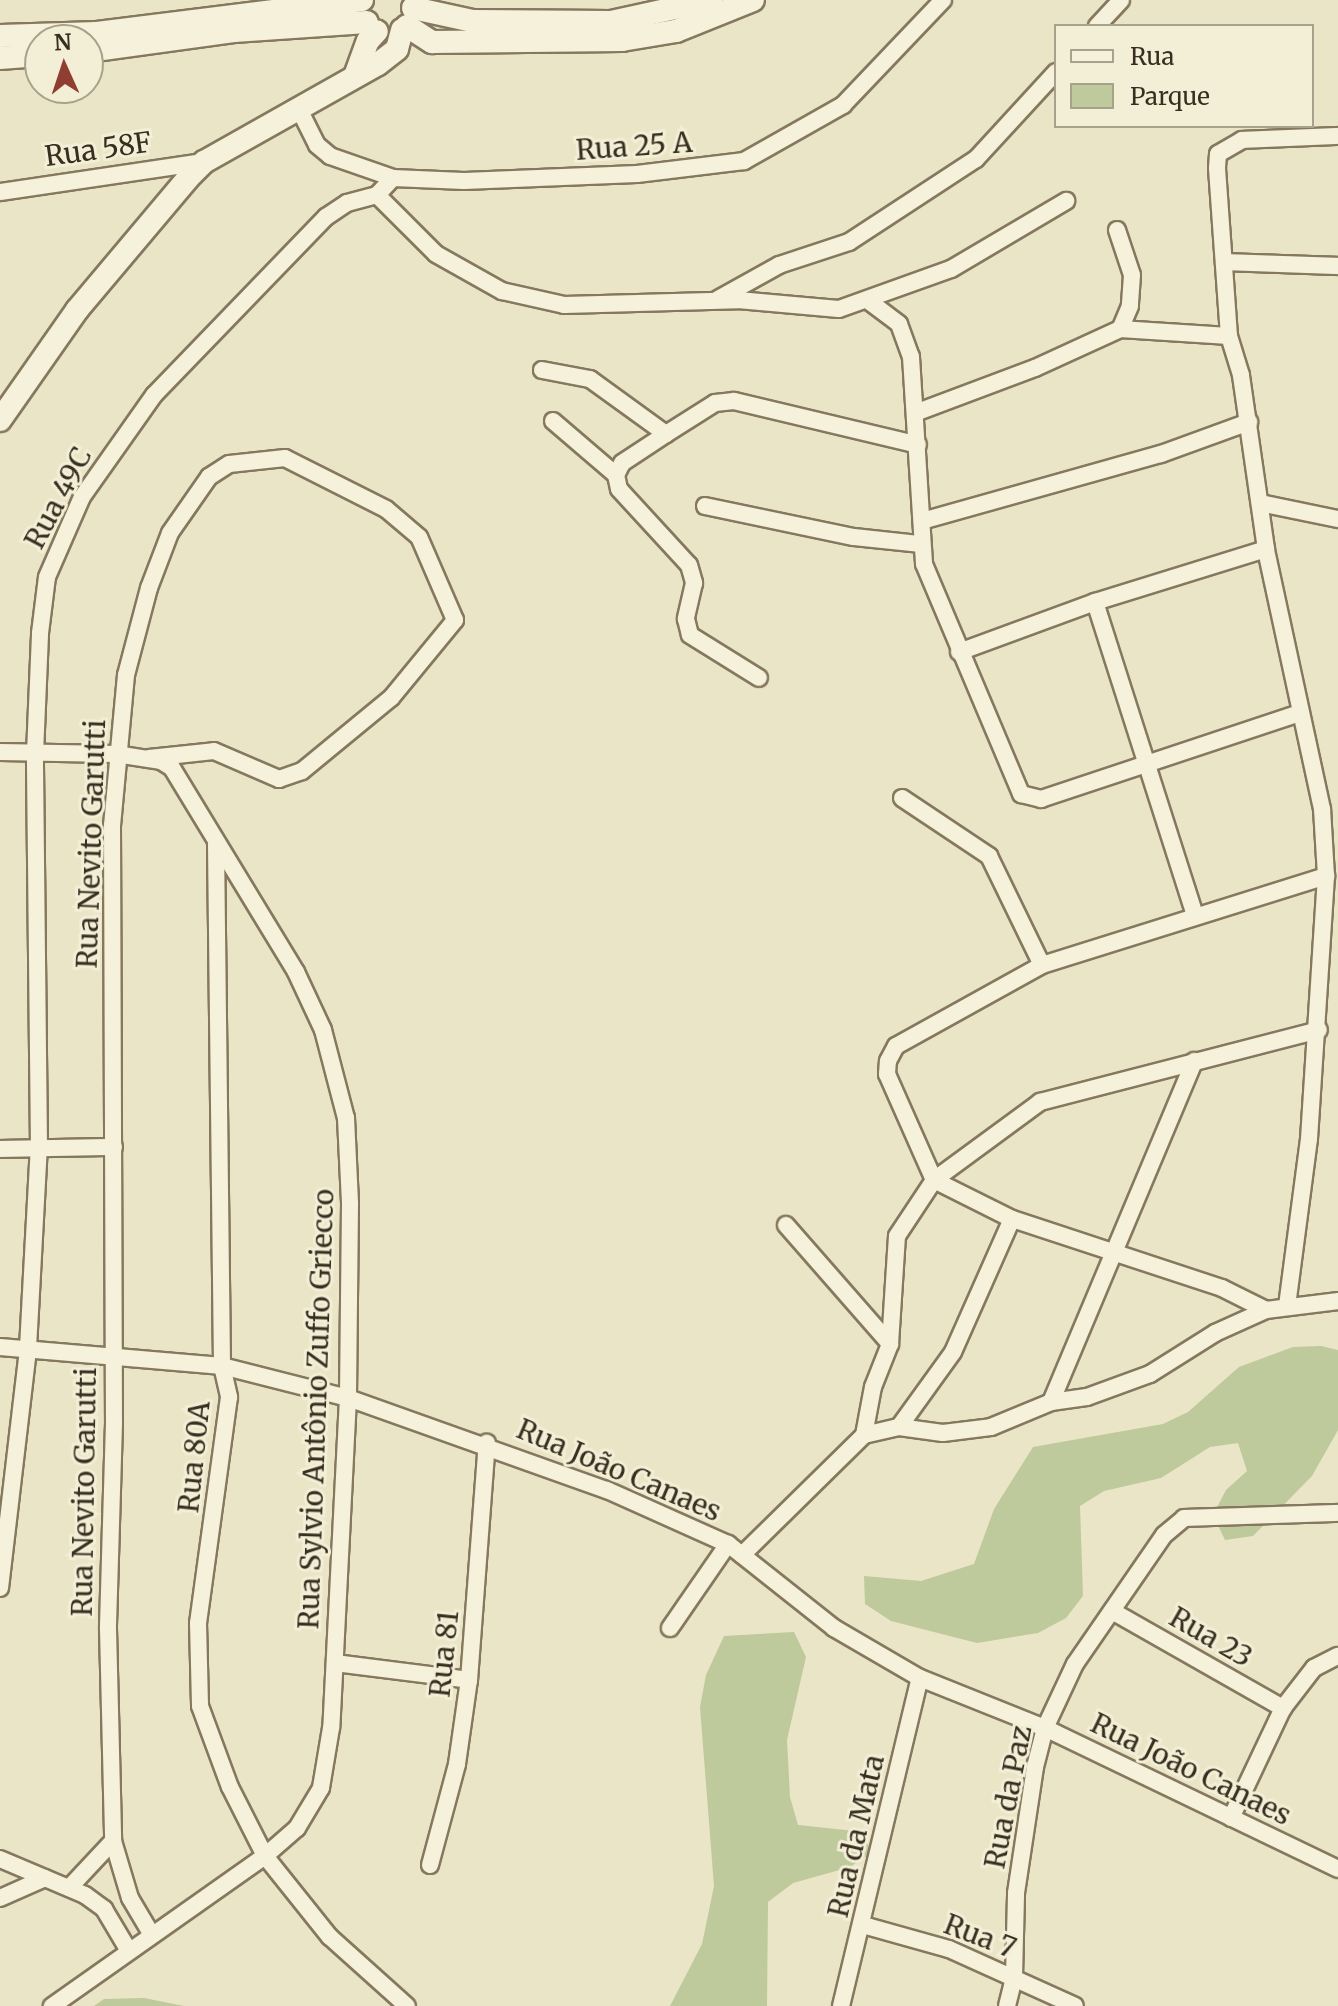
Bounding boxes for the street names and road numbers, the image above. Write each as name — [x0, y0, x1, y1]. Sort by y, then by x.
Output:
street label: Rua 58F — [42, 125, 154, 173]
street label: Rua 25 A — [575, 125, 693, 167]
street label: Rua 49C — [17, 442, 99, 554]
street label: Rua Nevito Garutti — [70, 719, 112, 969]
street label: Rua Sylvio Antônio Zuffo Griecco — [292, 1188, 340, 1630]
street label: Rua Nevito Garutti — [65, 1367, 103, 1617]
street label: Rua 80A — [171, 1400, 217, 1514]
street label: Rua João Canaes — [512, 1412, 726, 1528]
street label: Rua 23 — [1164, 1600, 1258, 1674]
street label: Rua 81 — [423, 1609, 465, 1699]
street label: Rua João Canaes — [1085, 1706, 1297, 1832]
street label: Rua da Paz — [978, 1723, 1038, 1871]
street label: Rua da Mata — [821, 1751, 891, 1921]
street label: Rua 7 — [939, 1907, 1021, 1965]

